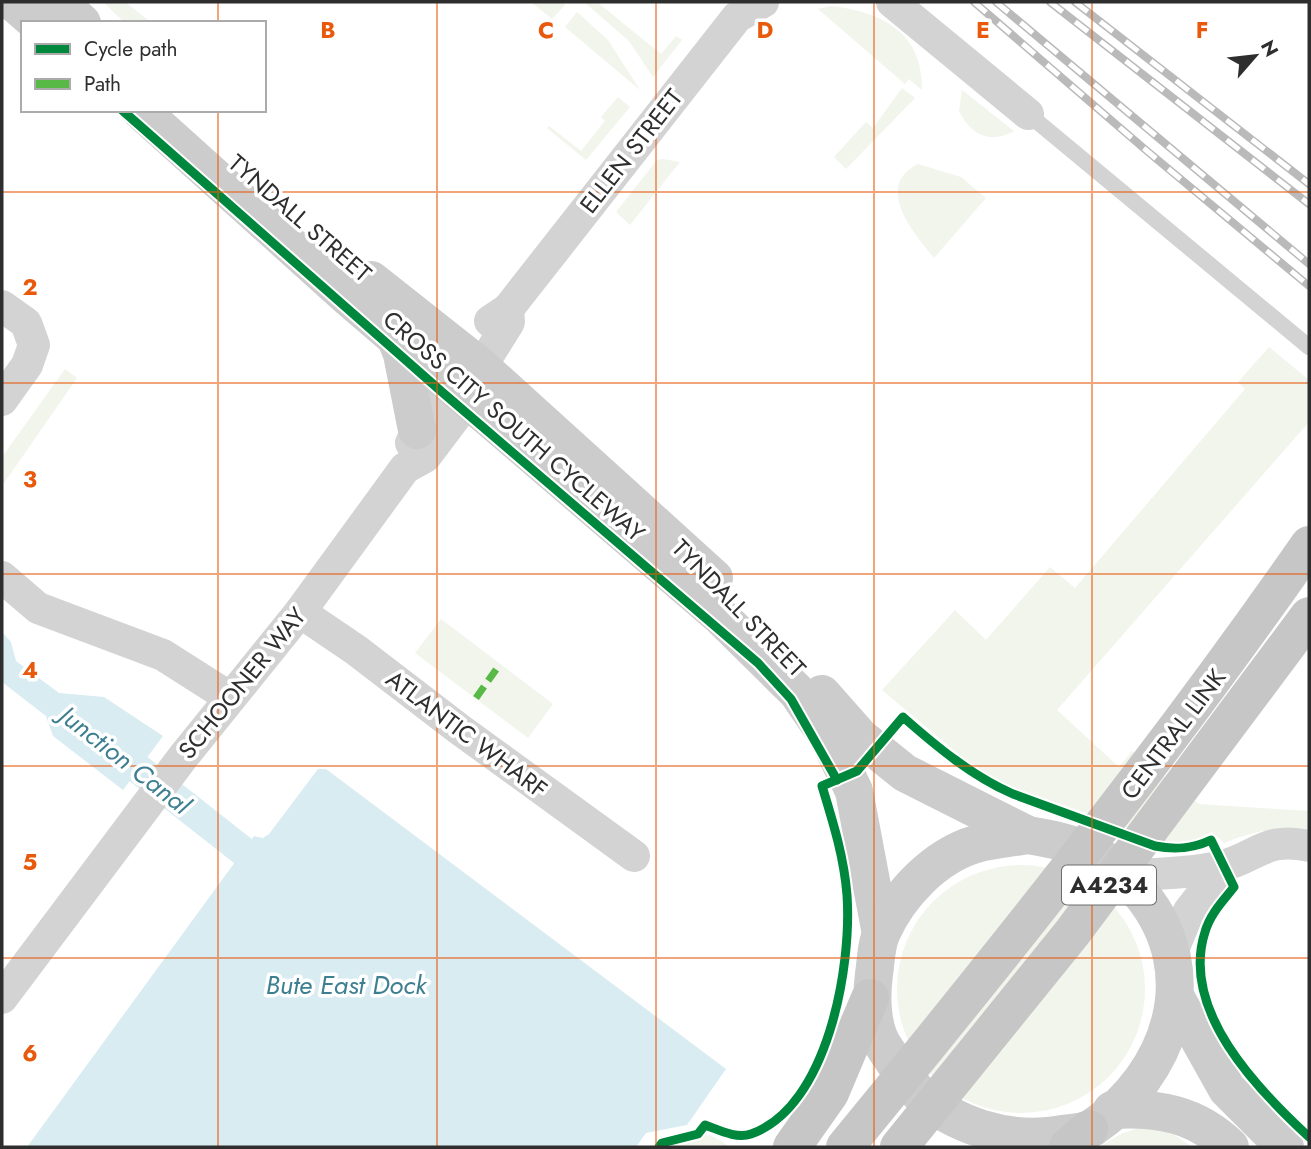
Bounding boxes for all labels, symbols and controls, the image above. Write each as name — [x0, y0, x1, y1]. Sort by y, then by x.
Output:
text: B — [320, 13, 336, 47]
text: C — [538, 13, 554, 47]
text: D — [757, 13, 774, 47]
text: E — [976, 13, 990, 47]
text: F — [1196, 13, 1208, 47]
legend — [21, 21, 266, 112]
north arrow — [1220, 21, 1290, 91]
text: Cycle path — [84, 34, 177, 64]
text: N — [1254, 35, 1285, 61]
text: Path — [84, 69, 121, 99]
street label: ELLEN STREET — [571, 81, 691, 221]
street label: TYNDALL STREET — [221, 146, 379, 290]
text: 2 — [22, 270, 38, 304]
street label: CROSS CITY SOUTH CYCLEWAY — [375, 302, 653, 550]
text: 3 — [23, 462, 37, 496]
street label: TYNDALL STREET — [664, 531, 814, 685]
street label: SCHOONER WAY — [170, 599, 314, 766]
text: 4 — [22, 653, 38, 687]
street label: CENTRAL LINK — [1112, 661, 1234, 807]
street label: ATLANTIC WHARF — [379, 662, 555, 806]
water label: Junction Canal — [47, 694, 200, 824]
text: 5 — [23, 845, 37, 879]
road number: A4234 — [1062, 866, 1156, 904]
water label: Bute East Dock — [266, 966, 428, 1004]
text: 6 — [22, 1036, 38, 1070]

